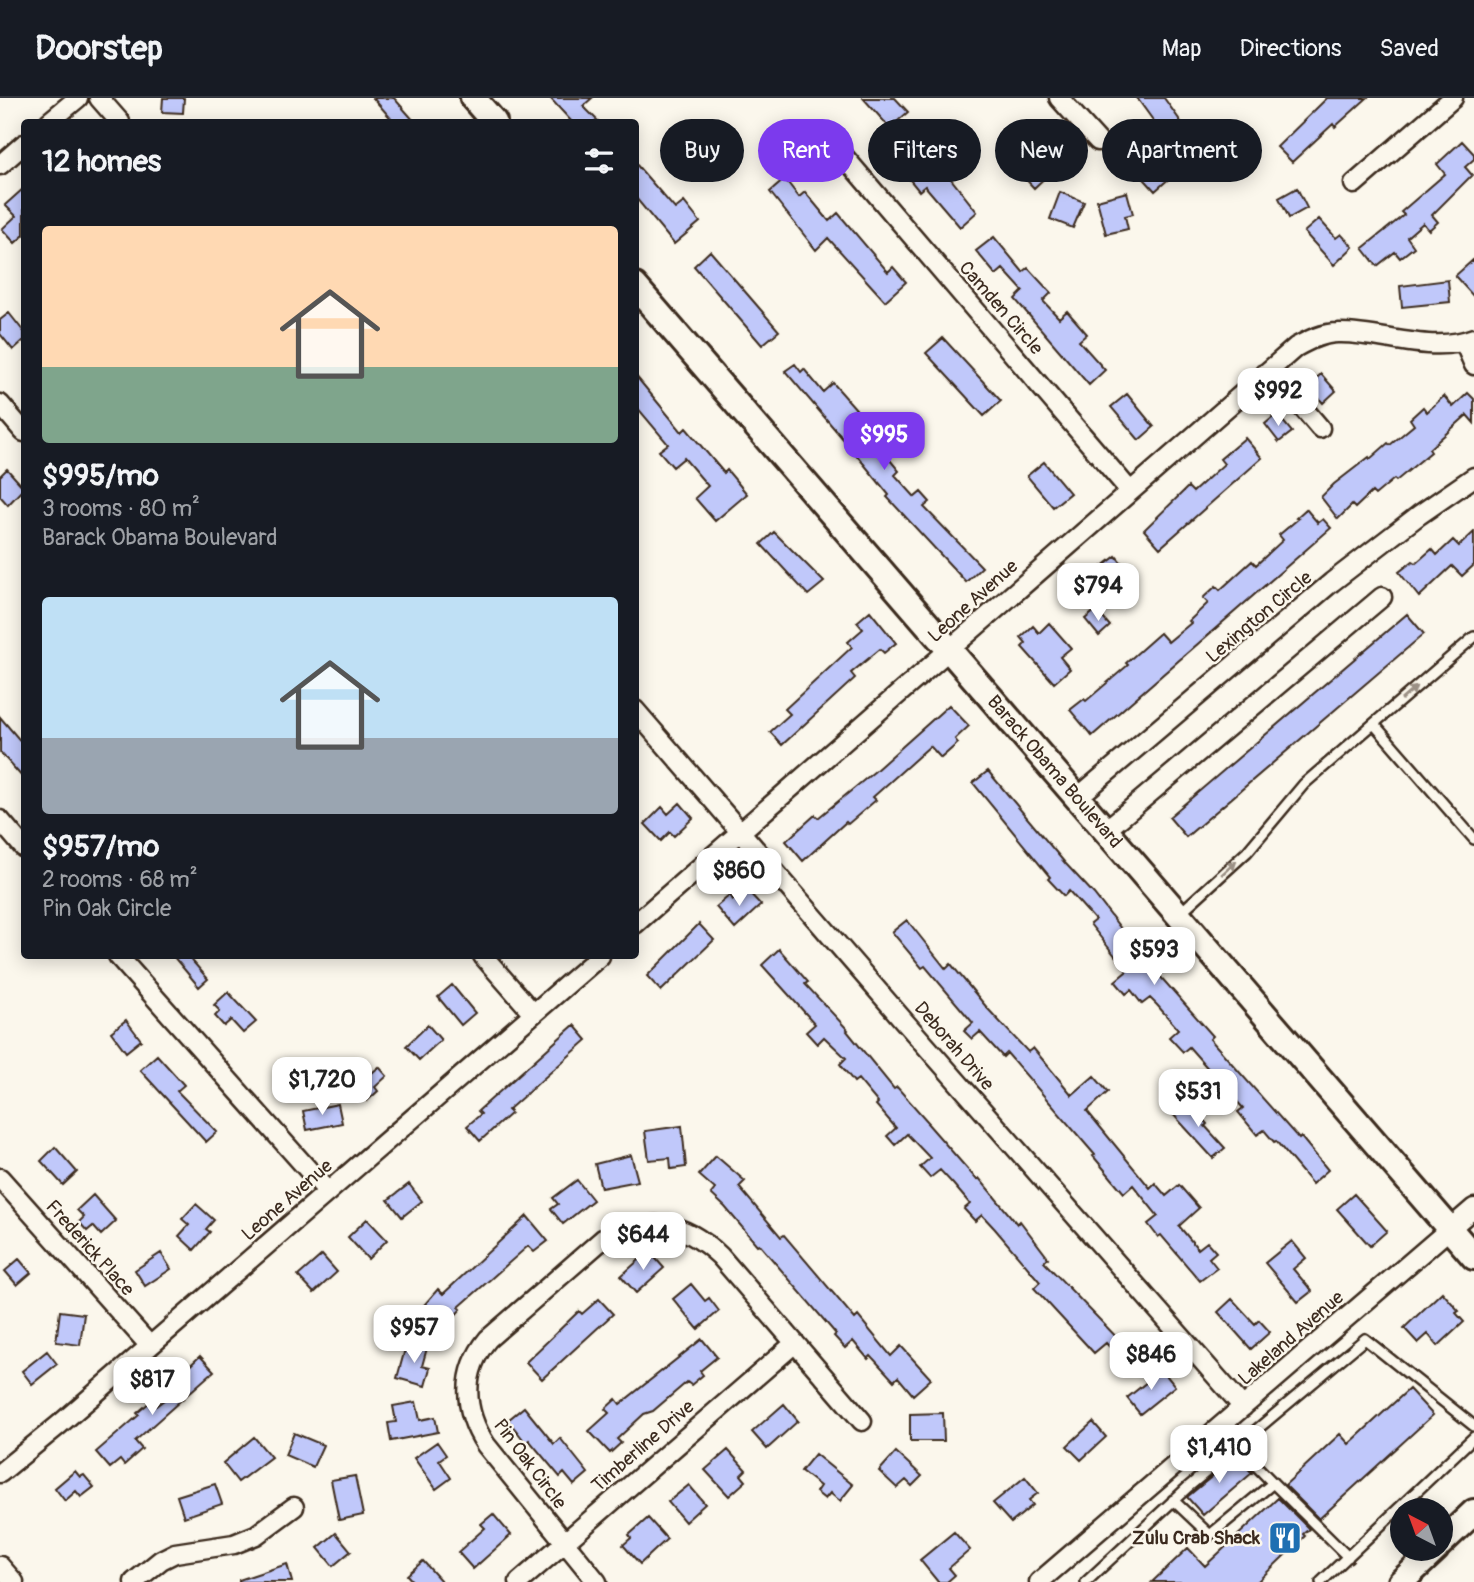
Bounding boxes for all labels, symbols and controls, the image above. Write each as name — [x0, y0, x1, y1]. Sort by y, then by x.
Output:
text: Doorstep — [35, 28, 163, 69]
text: Map — [1162, 34, 1202, 63]
text: Directions — [1240, 34, 1341, 63]
text: Saved — [1379, 34, 1439, 63]
chip: Buy — [660, 119, 744, 182]
chip: Rent — [758, 119, 854, 182]
chip: Filters — [868, 119, 981, 182]
chip: New — [995, 119, 1088, 182]
chip: Apartment — [1102, 119, 1262, 182]
icon: filters — [580, 142, 618, 180]
text: 12 homes — [42, 143, 161, 180]
street label: Camden Circle — [954, 256, 1049, 360]
icon: home — [267, 271, 393, 397]
pin: $992 — [1237, 368, 1319, 428]
text: $992 — [1253, 376, 1303, 405]
pin: $995 — [843, 412, 925, 472]
text: $995 — [860, 420, 908, 449]
text: $995/mo — [42, 457, 159, 494]
text: 3 rooms · 80 m² — [42, 494, 200, 523]
text: Barack Obama Boulevard — [42, 523, 277, 552]
street label: Leone Avenue — [923, 554, 1023, 648]
pin: $794 — [1057, 564, 1139, 623]
street label: Lexington Circle — [1201, 565, 1317, 668]
text: $794 — [1073, 571, 1123, 600]
icon: home — [267, 642, 393, 768]
one-way arrow — [1400, 685, 1418, 701]
street label: Barack Obama Boulevard — [982, 690, 1127, 853]
text: $957/mo — [42, 828, 159, 865]
pin: $860 — [698, 848, 780, 908]
text: $860 — [712, 856, 766, 885]
one-way arrow — [1220, 860, 1238, 876]
text: 2 rooms · 68 m² — [42, 865, 198, 894]
text: Pin Oak Circle — [42, 894, 171, 923]
pin: $593 — [1113, 928, 1195, 987]
text: $593 — [1129, 935, 1179, 964]
street label: Deborah Drive — [909, 997, 1000, 1096]
pin: $1,720 — [265, 1058, 379, 1117]
text: $1,720 — [288, 1065, 356, 1094]
pin: $531 — [1157, 1070, 1239, 1129]
text: $531 — [1175, 1077, 1221, 1106]
street label: Leone Avenue — [237, 1154, 338, 1246]
street label: Frederick Place — [41, 1195, 140, 1301]
pin: $644 — [602, 1212, 684, 1272]
text: $644 — [617, 1220, 669, 1249]
street label: Lakeland Avenue — [1233, 1285, 1349, 1390]
pin: $957 — [373, 1306, 455, 1365]
text: $957 — [390, 1313, 438, 1342]
pin: $846 — [1110, 1332, 1192, 1392]
text: $846 — [1126, 1340, 1176, 1369]
pin: $817 — [111, 1358, 193, 1417]
text: $817 — [129, 1365, 175, 1394]
street label: Timberline Drive — [587, 1394, 700, 1497]
street label: Pin Oak Circle — [488, 1414, 572, 1514]
pin: $1,410 — [1162, 1426, 1276, 1485]
text: $1,410 — [1186, 1433, 1252, 1462]
north arrow — [1390, 1498, 1452, 1561]
map controls — [1390, 1498, 1453, 1561]
restaurant icon: Zulu Crab Shack — [1266, 1519, 1304, 1557]
place label: Zulu Crab Shack — [1132, 1526, 1261, 1550]

